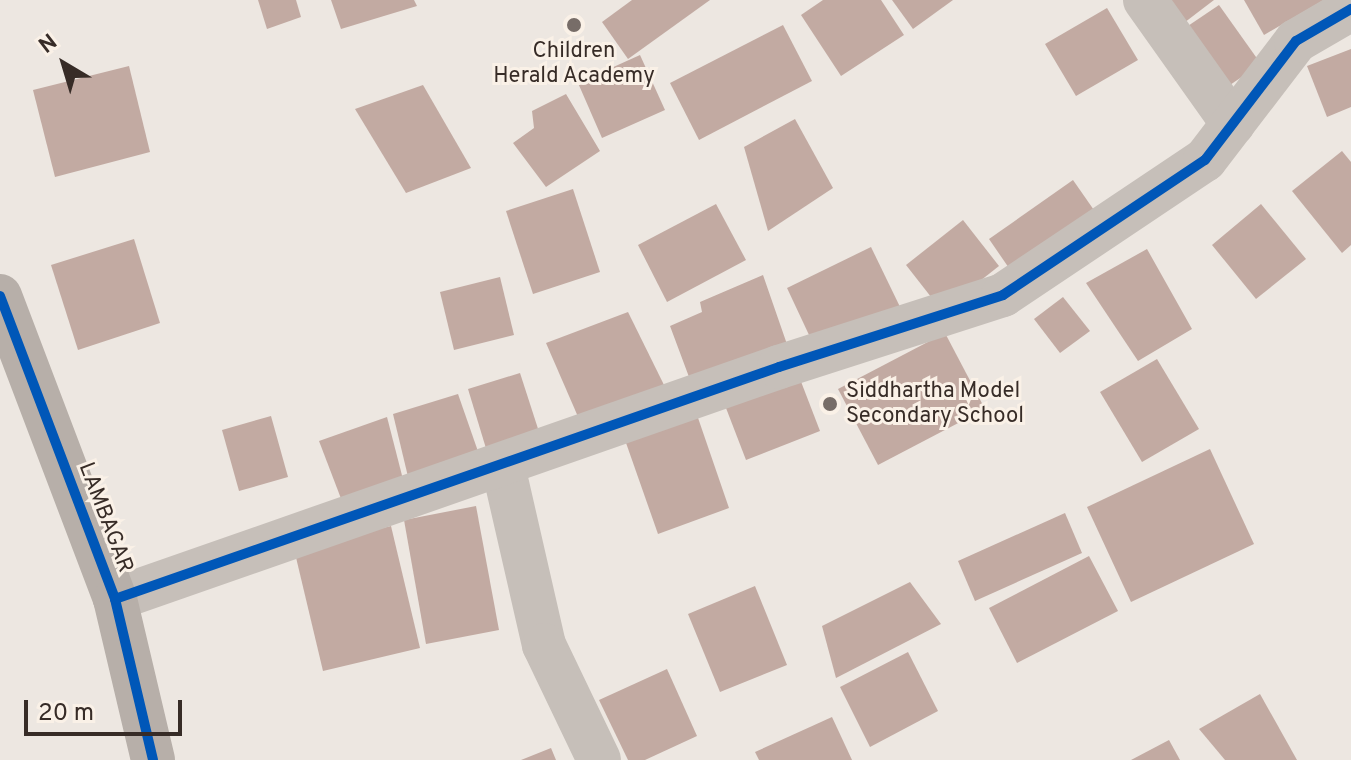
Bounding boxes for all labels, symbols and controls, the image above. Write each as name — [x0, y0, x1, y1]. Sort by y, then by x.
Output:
marker: Children Herald Academy — [565, 16, 583, 34]
north arrow — [24, 24, 104, 104]
text: N — [34, 29, 63, 60]
place label: Children Herald Academy — [493, 38, 655, 90]
place label: Siddhartha Model Secondary School — [846, 378, 1024, 430]
marker: Siddhartha Model Secondary School — [821, 395, 839, 413]
street label: LAMBAGAR — [72, 459, 138, 577]
scale bar — [28, 684, 186, 734]
text: 20 m — [38, 699, 94, 729]

